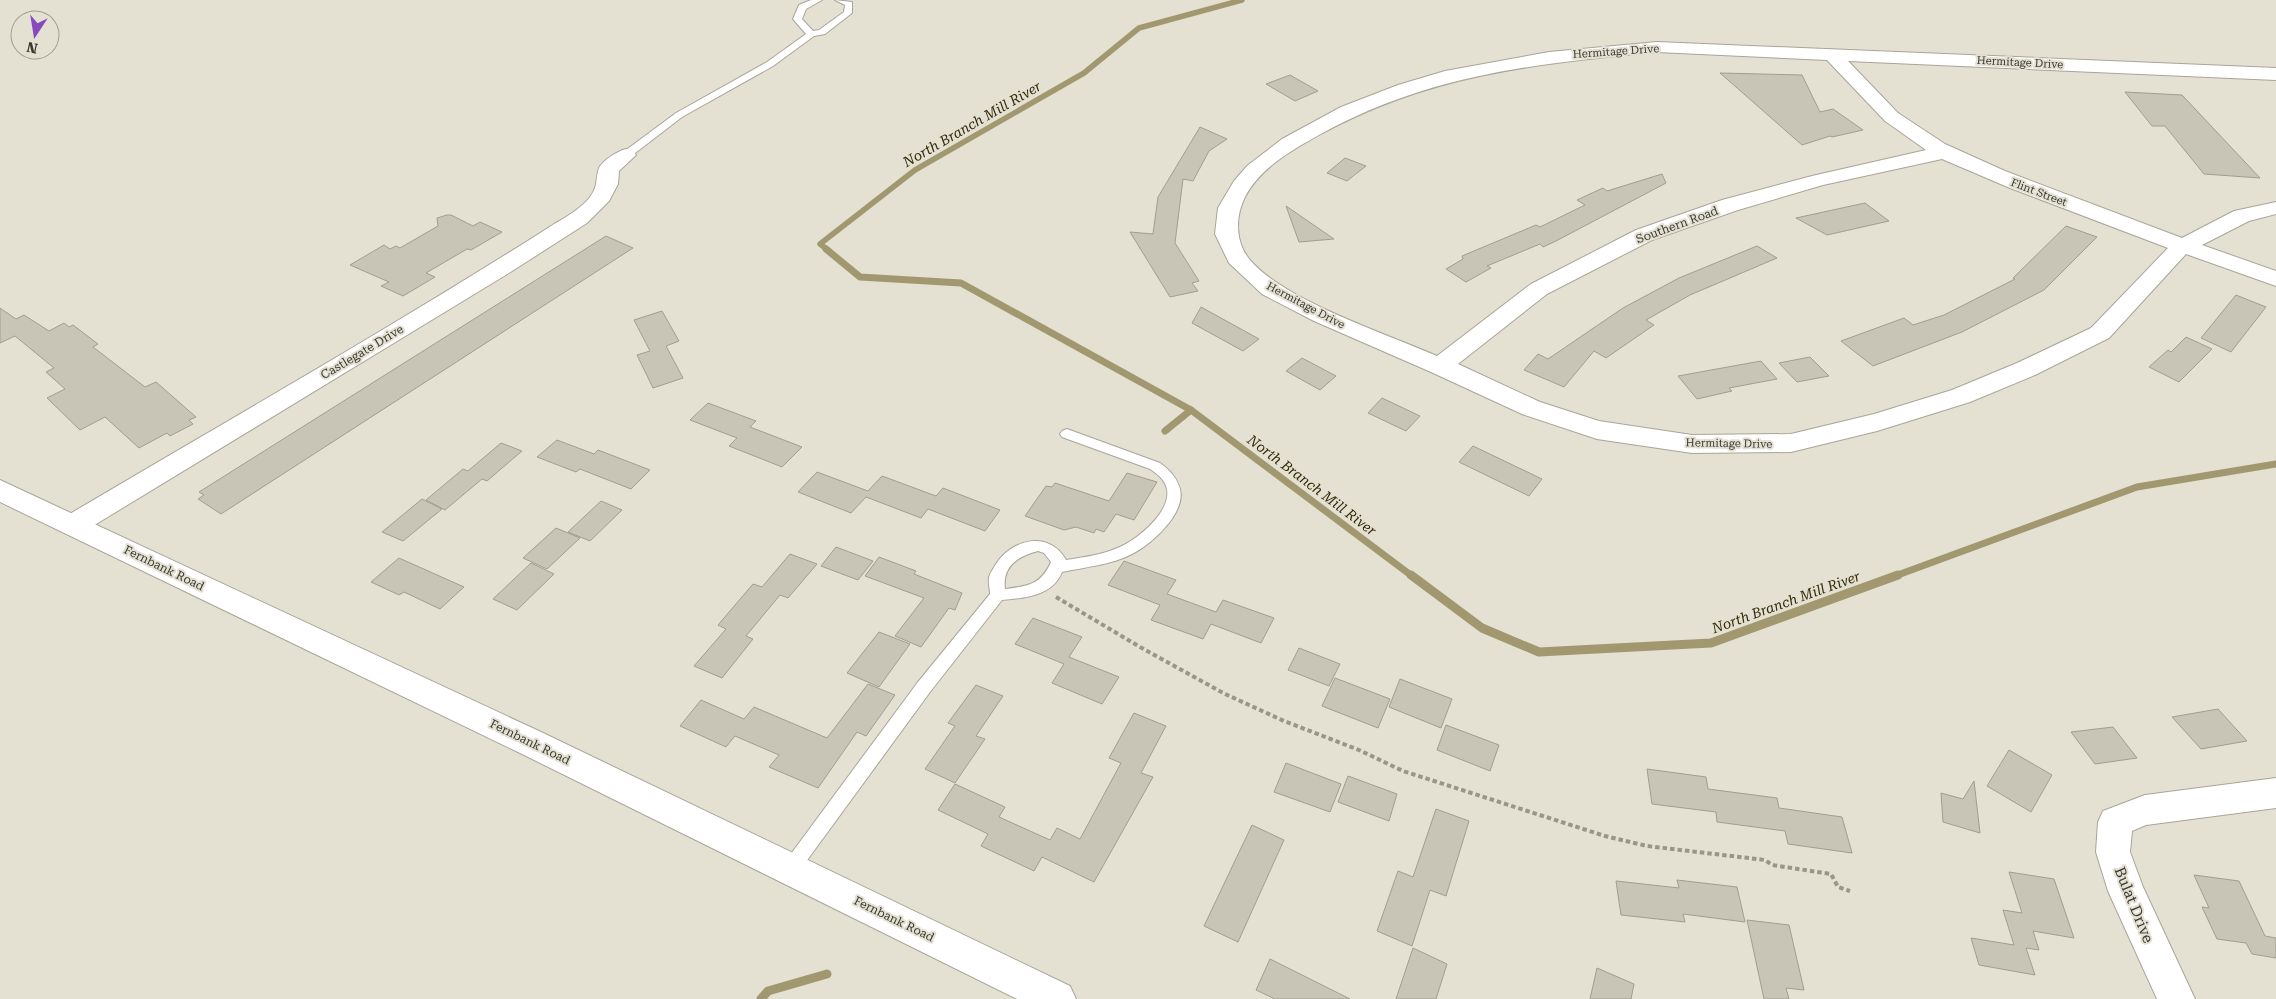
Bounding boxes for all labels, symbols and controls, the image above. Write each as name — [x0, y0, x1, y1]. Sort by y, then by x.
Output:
north arrow — [10, 10, 60, 60]
text: N — [25, 39, 39, 57]
street label: Hermitage Drive — [1572, 42, 1660, 61]
street label: Hermitage Drive — [1976, 54, 2064, 71]
water label: North Branch Mill River — [899, 78, 1044, 171]
street label: Flint Street — [2009, 176, 2069, 209]
street label: Southern Road — [1634, 204, 1720, 246]
street label: Hermitage Drive — [1264, 279, 1347, 332]
street label: Castlegate Drive — [318, 322, 406, 382]
water label: North Branch Mill River — [1244, 431, 1380, 539]
street label: Hermitage Drive — [1686, 436, 1772, 451]
street label: Fernbank Road — [122, 543, 207, 594]
water label: North Branch Mill River — [1709, 568, 1863, 637]
street label: Fernbank Road — [488, 717, 573, 768]
street label: Bulat Drive — [2111, 864, 2157, 946]
street label: Fernbank Road — [852, 894, 937, 945]

